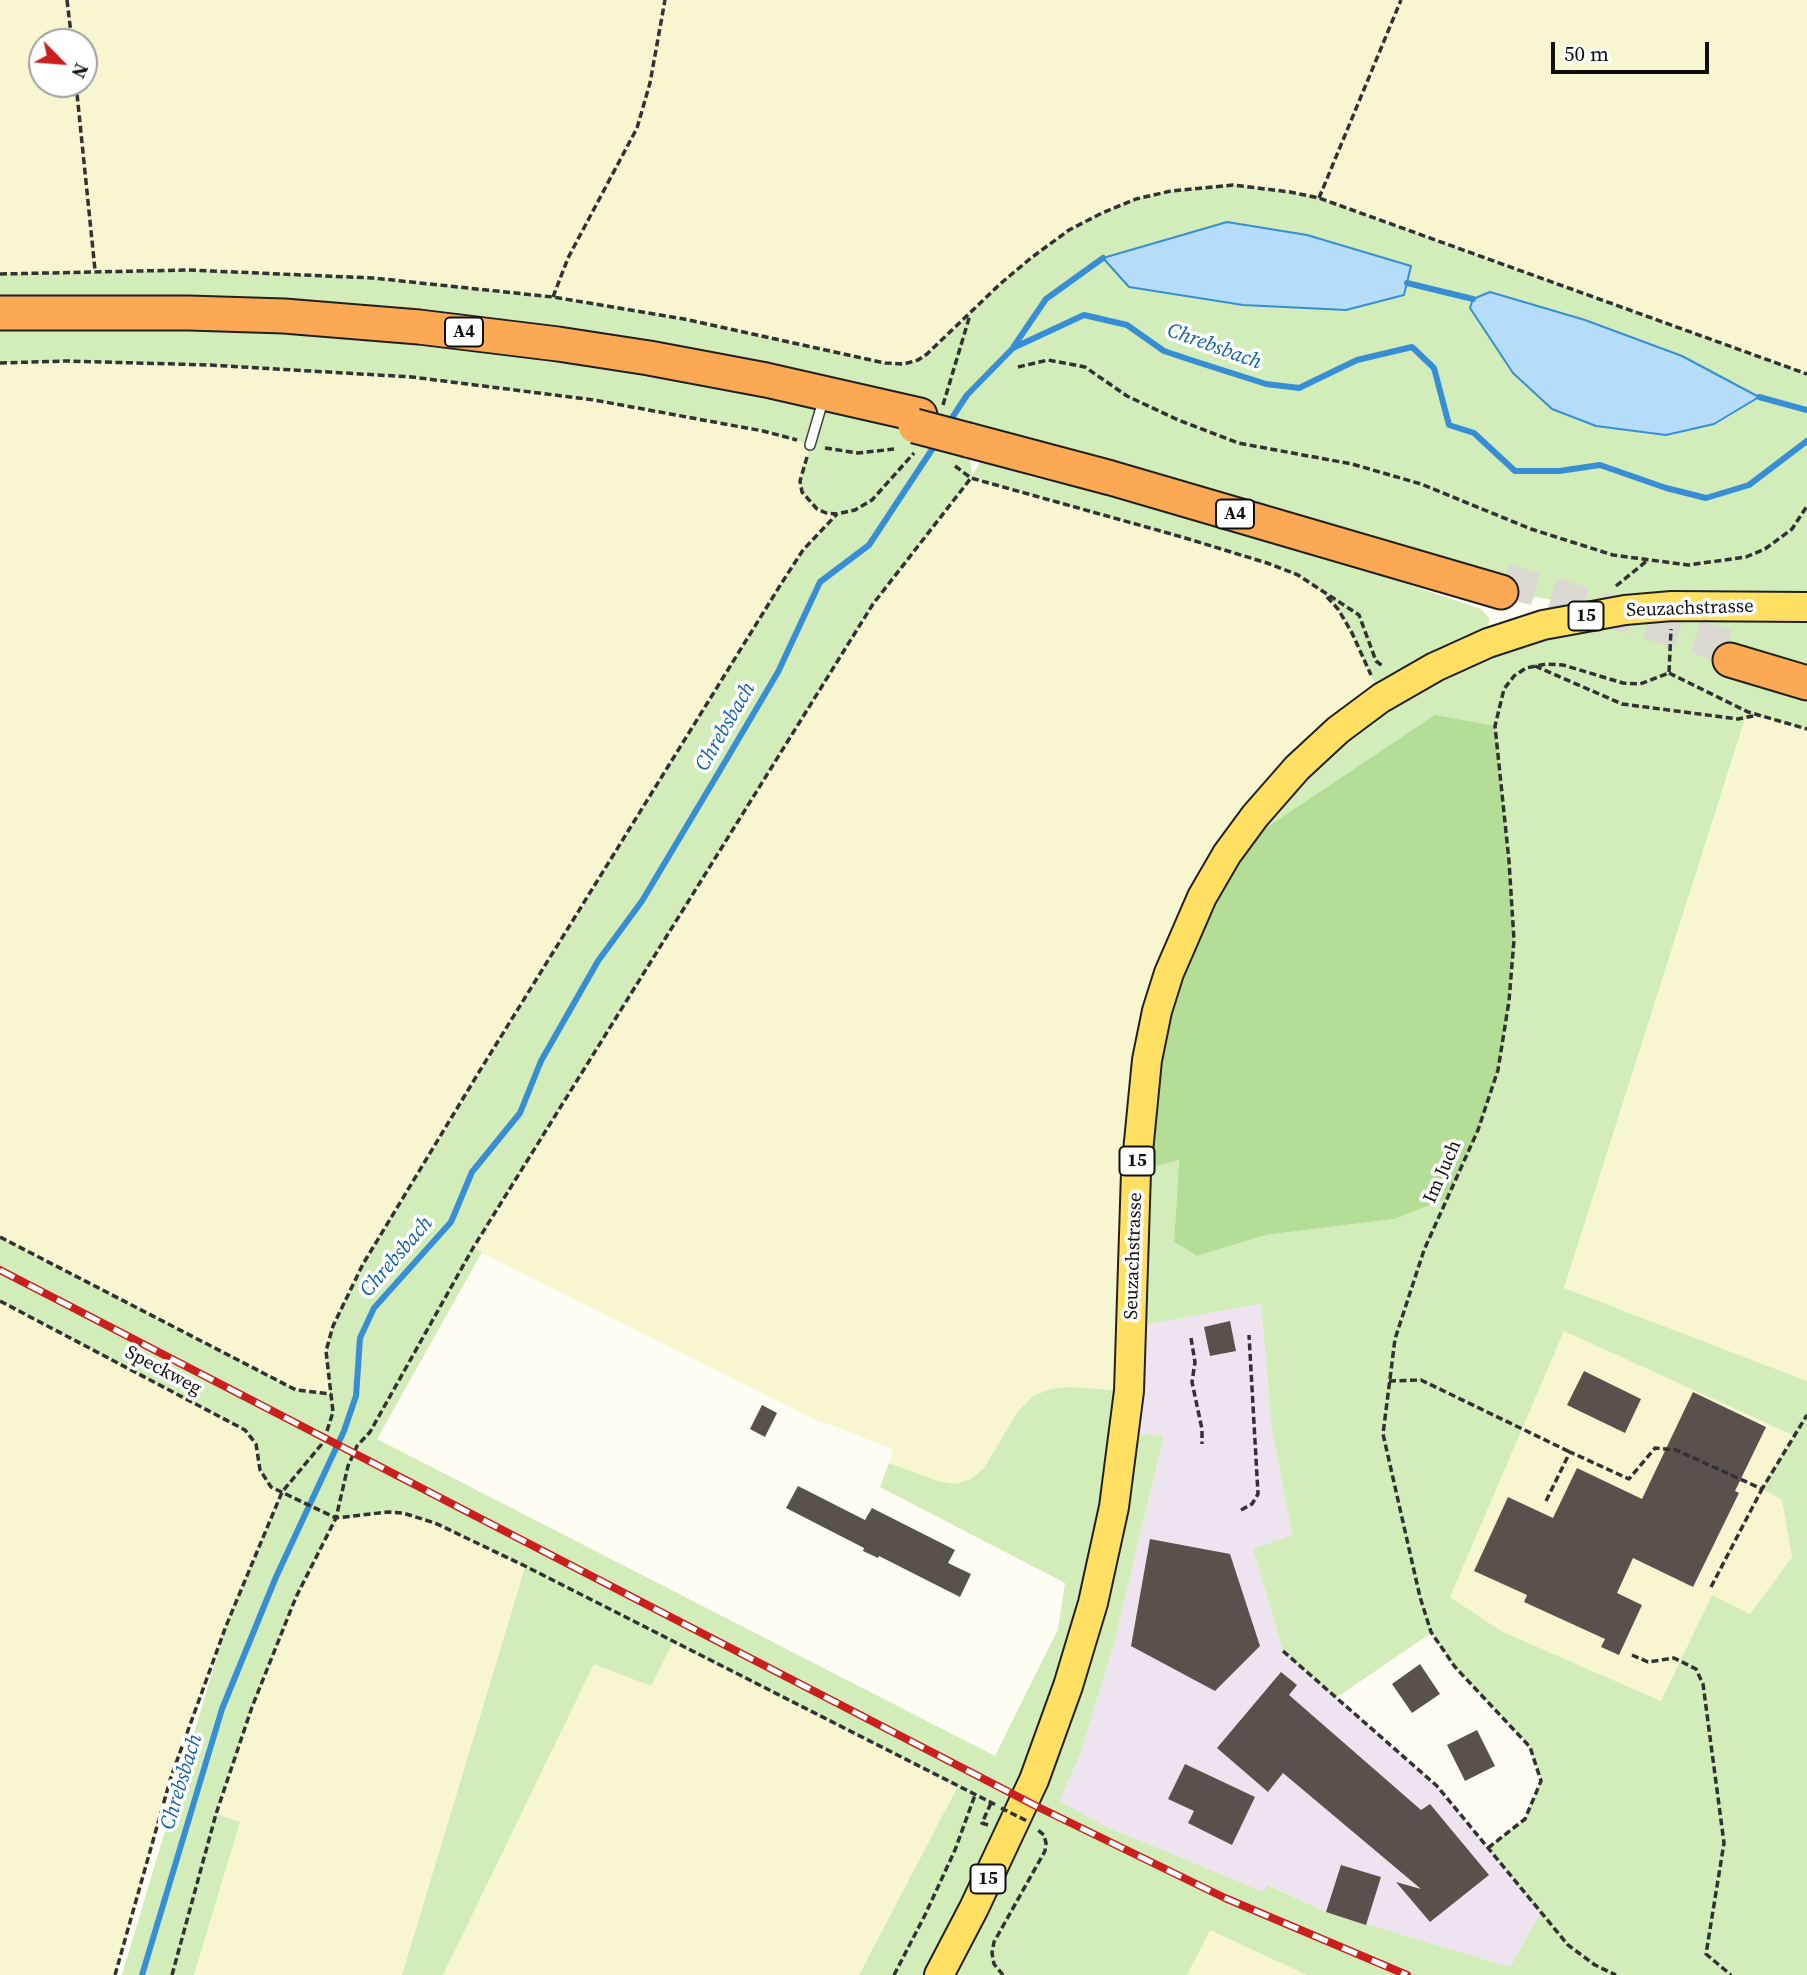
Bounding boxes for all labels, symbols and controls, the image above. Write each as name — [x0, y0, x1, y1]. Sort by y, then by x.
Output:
north arrow — [28, 28, 98, 98]
scale bar — [1555, 28, 1713, 72]
text: 50 m — [1564, 39, 1609, 68]
text: N — [66, 59, 95, 83]
road number: A4 — [445, 318, 483, 346]
water label: Chrebsbach — [1163, 318, 1265, 376]
road number: A4 — [1216, 500, 1254, 528]
street label: Seuzachstrasse — [1626, 595, 1754, 623]
road number: 15 — [1568, 602, 1604, 630]
water label: Chrebsbach — [690, 678, 762, 776]
street label: Im Juch — [1419, 1137, 1467, 1207]
road number: 15 — [1120, 1146, 1154, 1176]
street label: Seuzachstrasse — [1120, 1192, 1148, 1320]
water label: Chrebsbach — [355, 1212, 439, 1302]
street label: Speckweg — [121, 1341, 205, 1401]
water label: Chrebsbach — [156, 1731, 208, 1833]
road number: 15 — [970, 1865, 1006, 1894]

